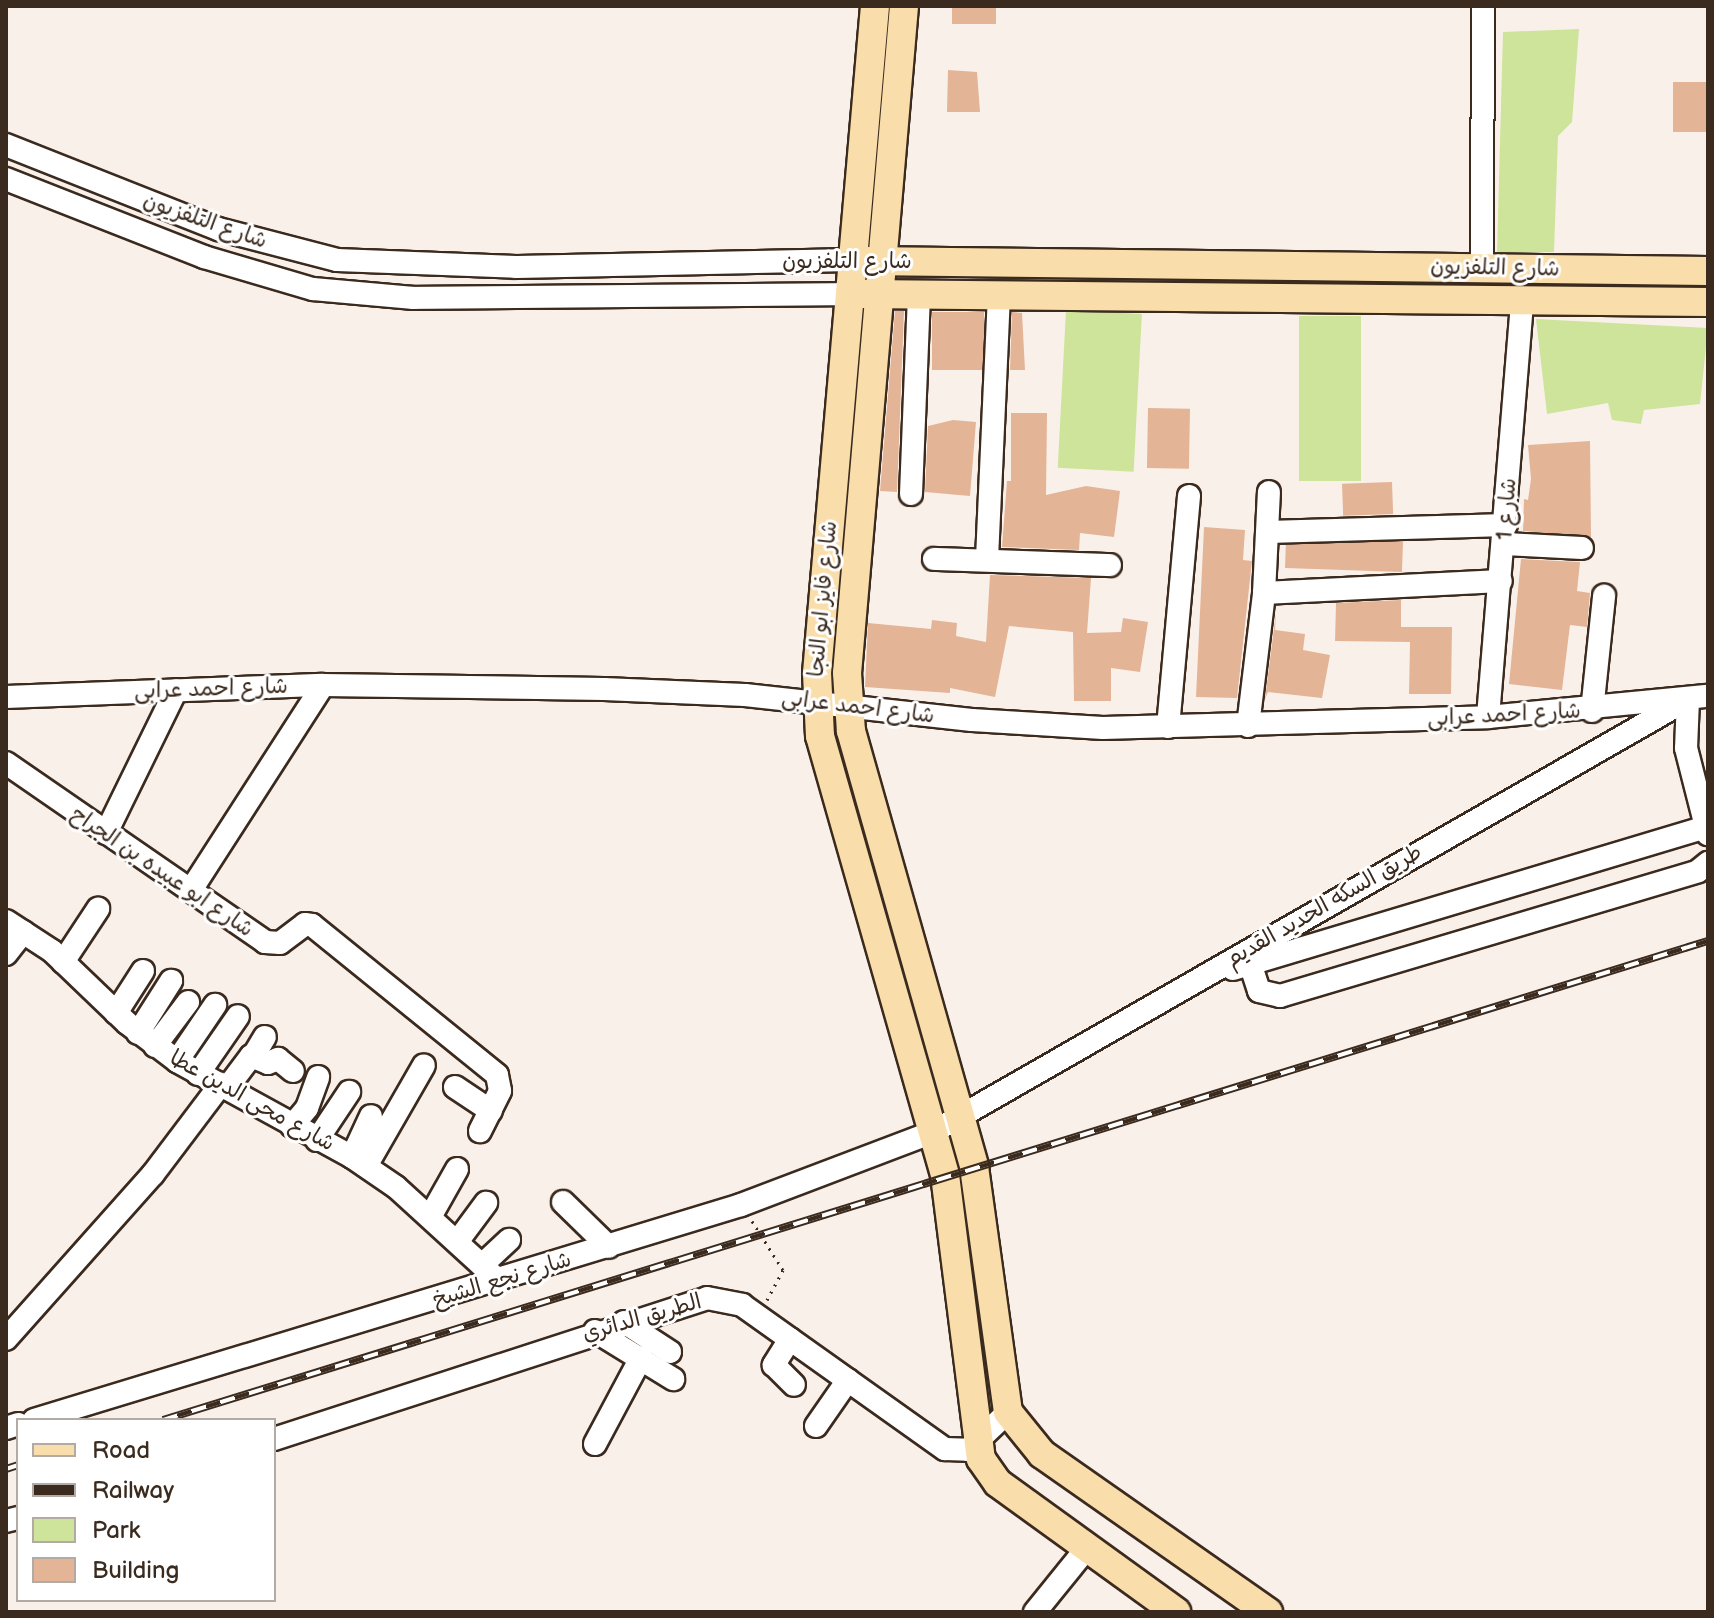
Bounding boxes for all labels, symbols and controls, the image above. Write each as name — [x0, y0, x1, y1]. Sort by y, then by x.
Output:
street label: شارع التلفزيون — [140, 187, 270, 255]
street label: شارع التلفزيون — [782, 249, 912, 275]
street label: شارع التلفزيون — [1430, 254, 1560, 282]
street label: شارع 1 — [1492, 477, 1522, 541]
street label: شارع فايز ابو النجا — [803, 520, 843, 678]
street label: شارع احمد عرابى — [134, 673, 288, 705]
street label: شارع احمد عرابى — [780, 685, 936, 729]
street label: شارع احمد عرابى — [1427, 698, 1581, 732]
street label: شارع ابو عبيده بن الجراح — [66, 801, 258, 943]
street label: طريق السكه الحديد القديم — [1221, 839, 1427, 973]
street label: شارع محى الدين عطا — [165, 1045, 339, 1157]
street label: شارع نجع الشيخ — [430, 1246, 574, 1314]
street label: الطريق الدائري — [579, 1288, 705, 1348]
legend — [16, 1418, 276, 1602]
text: Road — [92, 1436, 150, 1465]
text: Railway — [92, 1476, 174, 1505]
text: Park — [92, 1516, 140, 1545]
text: Building — [92, 1556, 179, 1585]

